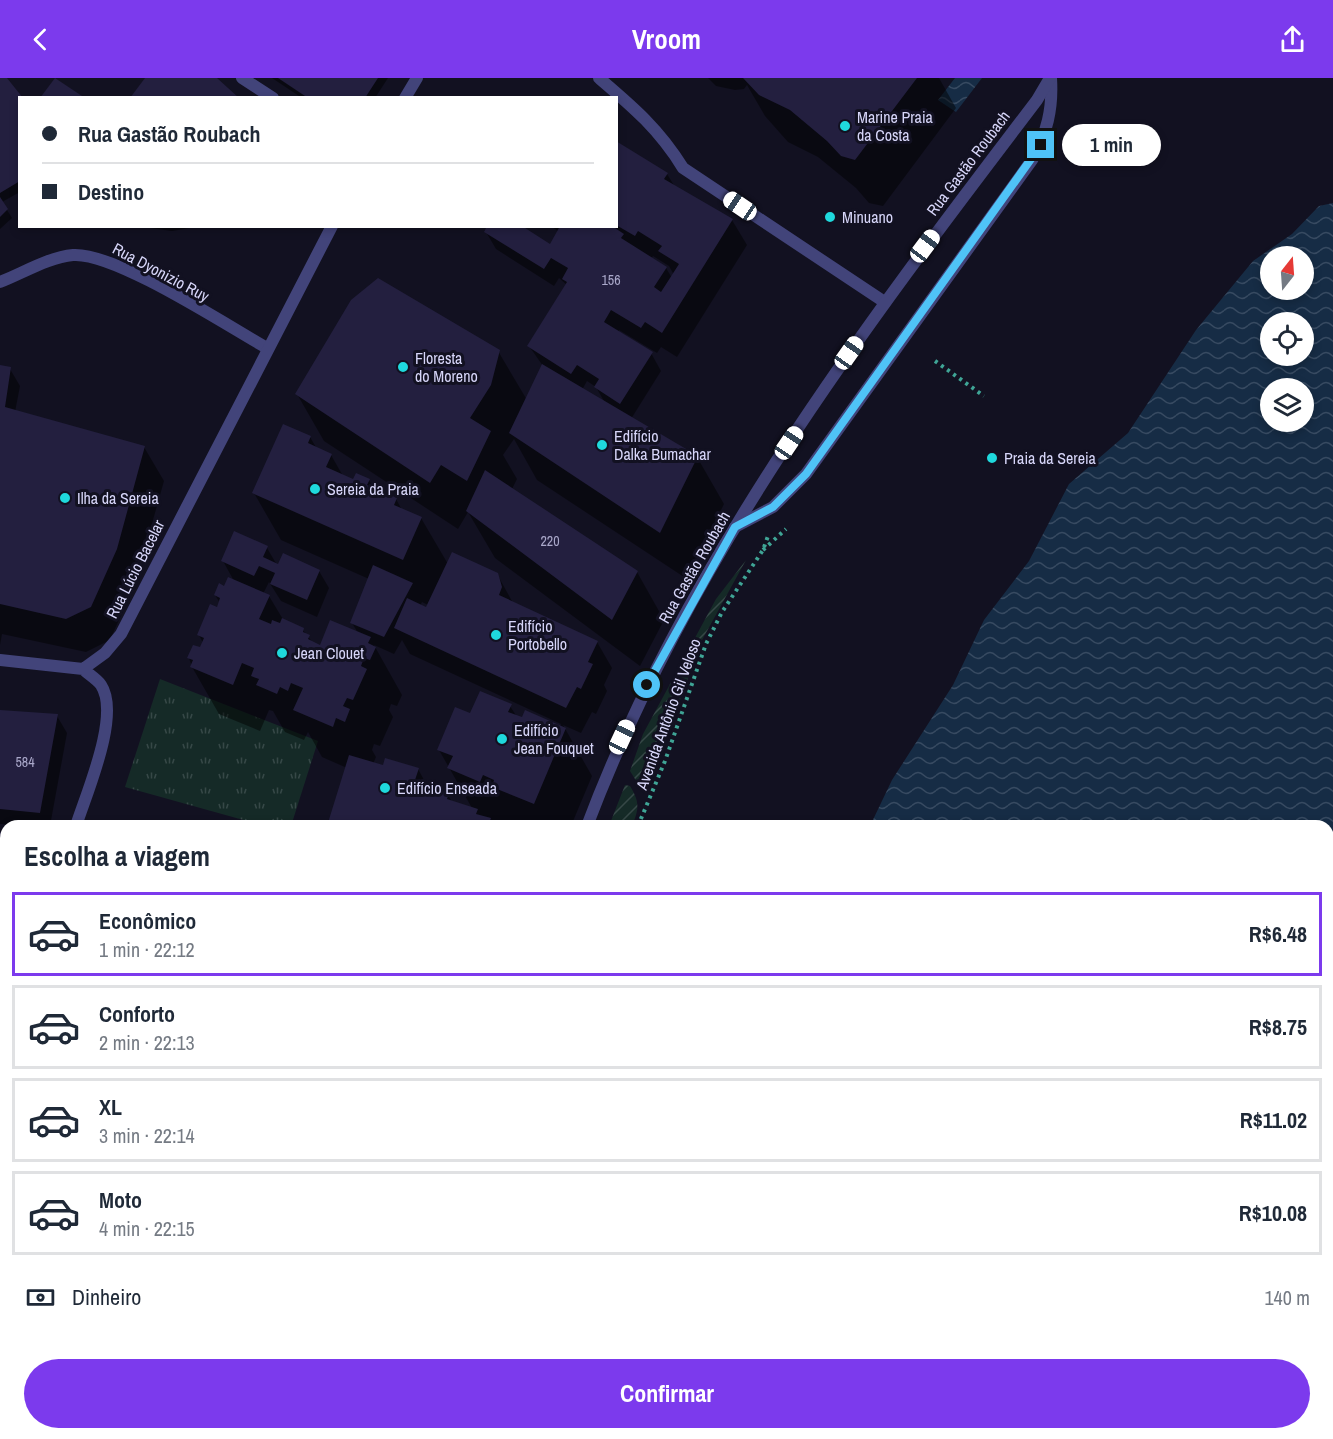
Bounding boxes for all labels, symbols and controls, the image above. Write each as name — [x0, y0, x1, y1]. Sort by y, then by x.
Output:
text: Vroom — [632, 21, 701, 57]
icon: back — [24, 23, 57, 56]
icon: share — [1276, 23, 1309, 56]
place label: Marine Praia da Costa — [857, 106, 934, 146]
street label: Rua Gastão Roubach — [921, 106, 1015, 220]
text: Rua Gastão Roubach — [78, 119, 260, 149]
marker: Marine Praia da Costa — [838, 119, 852, 133]
callout: 1 min — [1062, 124, 1161, 166]
route end — [1027, 131, 1054, 158]
text: 1 min — [1090, 131, 1133, 158]
text: Destino — [78, 177, 144, 207]
car — [720, 188, 760, 224]
place label: Minuano — [842, 206, 893, 228]
marker: Minuano — [823, 210, 837, 224]
car — [907, 226, 943, 266]
street label: Rua Dyonizio Ruy — [109, 237, 214, 307]
north arrow — [1260, 246, 1314, 300]
map controls — [1260, 246, 1314, 432]
house number: 156 — [601, 271, 621, 289]
button: locate — [1260, 312, 1314, 366]
car — [831, 333, 867, 373]
place label: Floresta do Moreno — [415, 347, 478, 387]
marker: Floresta do Moreno — [396, 360, 410, 374]
button: layers — [1260, 378, 1314, 432]
car — [771, 423, 807, 463]
place label: Edifício Dalka Bumachar — [614, 425, 712, 465]
marker: Edifício Dalka Bumachar — [595, 438, 609, 452]
place label: Praia da Sereia — [1004, 447, 1097, 469]
marker: Praia da Sereia — [985, 451, 999, 465]
place label: Sereia da Praia — [327, 478, 420, 500]
marker: Sereia da Praia — [308, 482, 322, 496]
place label: Ilha da Sereia — [77, 487, 159, 509]
marker: Ilha da Sereia — [58, 491, 72, 505]
street label: Rua Gastão Roubach — [653, 507, 735, 627]
street label: Rua Lúcio Bacelar — [101, 515, 170, 622]
house number: 220 — [540, 532, 560, 550]
place label: Edifício Portobello — [508, 615, 567, 655]
marker: Edifício Portobello — [489, 628, 503, 642]
street label: Avenida Antônio Gil Veloso — [630, 635, 706, 794]
place label: Jean Clouet — [294, 642, 364, 664]
marker: Jean Clouet — [275, 646, 289, 660]
route start — [633, 671, 660, 698]
car — [606, 717, 638, 757]
place label: Edifício Jean Fouquet — [514, 719, 594, 759]
marker: Edifício Jean Fouquet — [495, 732, 509, 746]
house number: 584 — [15, 753, 35, 771]
place label: Edifício Enseada — [397, 777, 498, 799]
marker: Edifício Enseada — [378, 781, 392, 795]
text: Escolha a viagem — [24, 838, 210, 874]
text: Econômico — [99, 906, 196, 936]
icon: car — [27, 907, 81, 961]
text: R$6.48 — [1249, 919, 1307, 949]
text: 1 min · 22:12 — [99, 936, 195, 963]
text: Conforto — [99, 999, 175, 1029]
icon: car — [27, 1000, 81, 1054]
text: R$8.75 — [1249, 1012, 1307, 1042]
text: 2 min · 22:13 — [99, 1029, 195, 1056]
text: XL — [99, 1092, 122, 1122]
icon: car — [27, 1093, 81, 1147]
text: R$11.02 — [1240, 1105, 1307, 1135]
text: 3 min · 22:14 — [99, 1122, 195, 1149]
text: Moto — [99, 1185, 142, 1215]
icon: car — [27, 1186, 81, 1240]
text: R$10.08 — [1239, 1198, 1307, 1228]
text: 4 min · 22:15 — [99, 1215, 195, 1242]
icon: cash — [24, 1281, 57, 1314]
text: Dinheiro — [72, 1282, 141, 1312]
text: 140 m — [1264, 1284, 1310, 1311]
button: Confirmar — [24, 1359, 1310, 1428]

